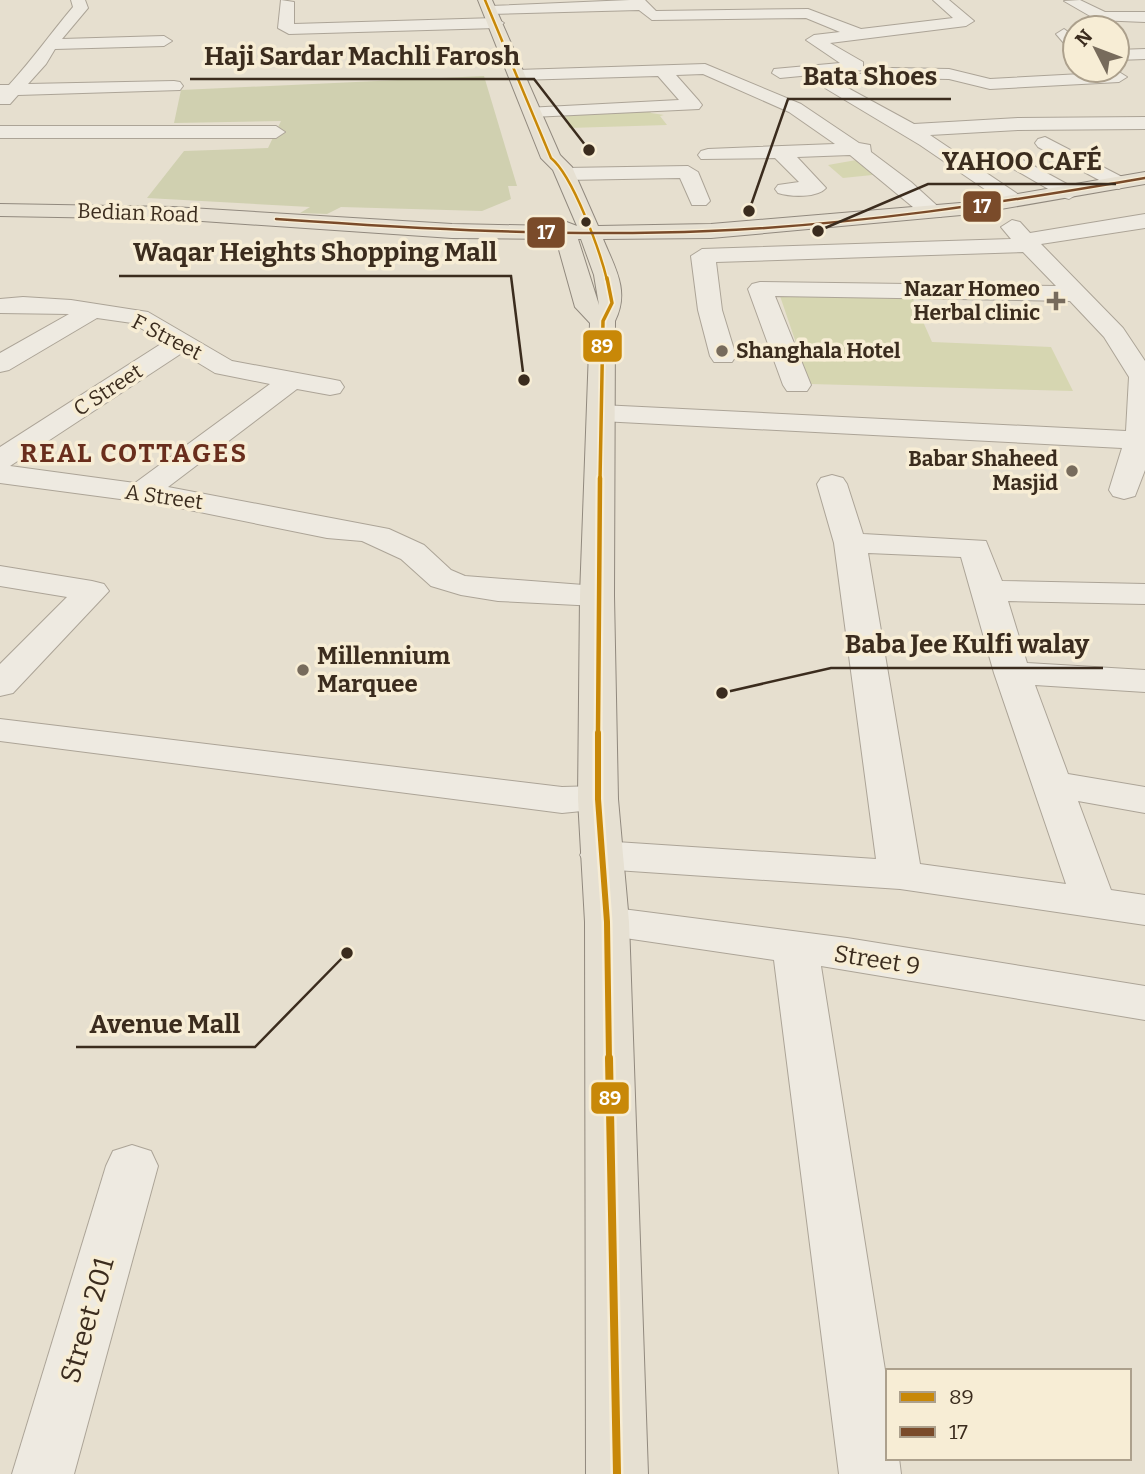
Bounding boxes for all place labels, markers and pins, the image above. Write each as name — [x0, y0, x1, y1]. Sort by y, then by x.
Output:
callout: Haji Sardar Machli Farosh — [190, 32, 534, 79]
callout: Bata Shoes — [788, 52, 951, 99]
callout: YAHOO CAFÉ — [928, 137, 1116, 184]
unlabelled marker — [579, 215, 593, 229]
callout: Waqar Heights Shopping Mall — [119, 229, 511, 276]
place label: Nazar Homeo Herbal clinic — [904, 276, 1040, 326]
marker: Nazar Homeo Herbal clinic — [1046, 291, 1066, 311]
place label: Shanghala Hotel — [736, 338, 901, 364]
marker: Shanghala Hotel — [714, 343, 730, 359]
place label: Babar Shaheed Masjid — [908, 446, 1058, 496]
marker: Babar Shaheed Masjid — [1064, 463, 1080, 479]
callout: Baba Jee Kulfi walay — [831, 621, 1103, 668]
place label: Millennium Marquee — [317, 642, 450, 698]
marker: Millennium Marquee — [295, 662, 311, 678]
callout: Avenue Mall — [76, 1000, 255, 1047]

